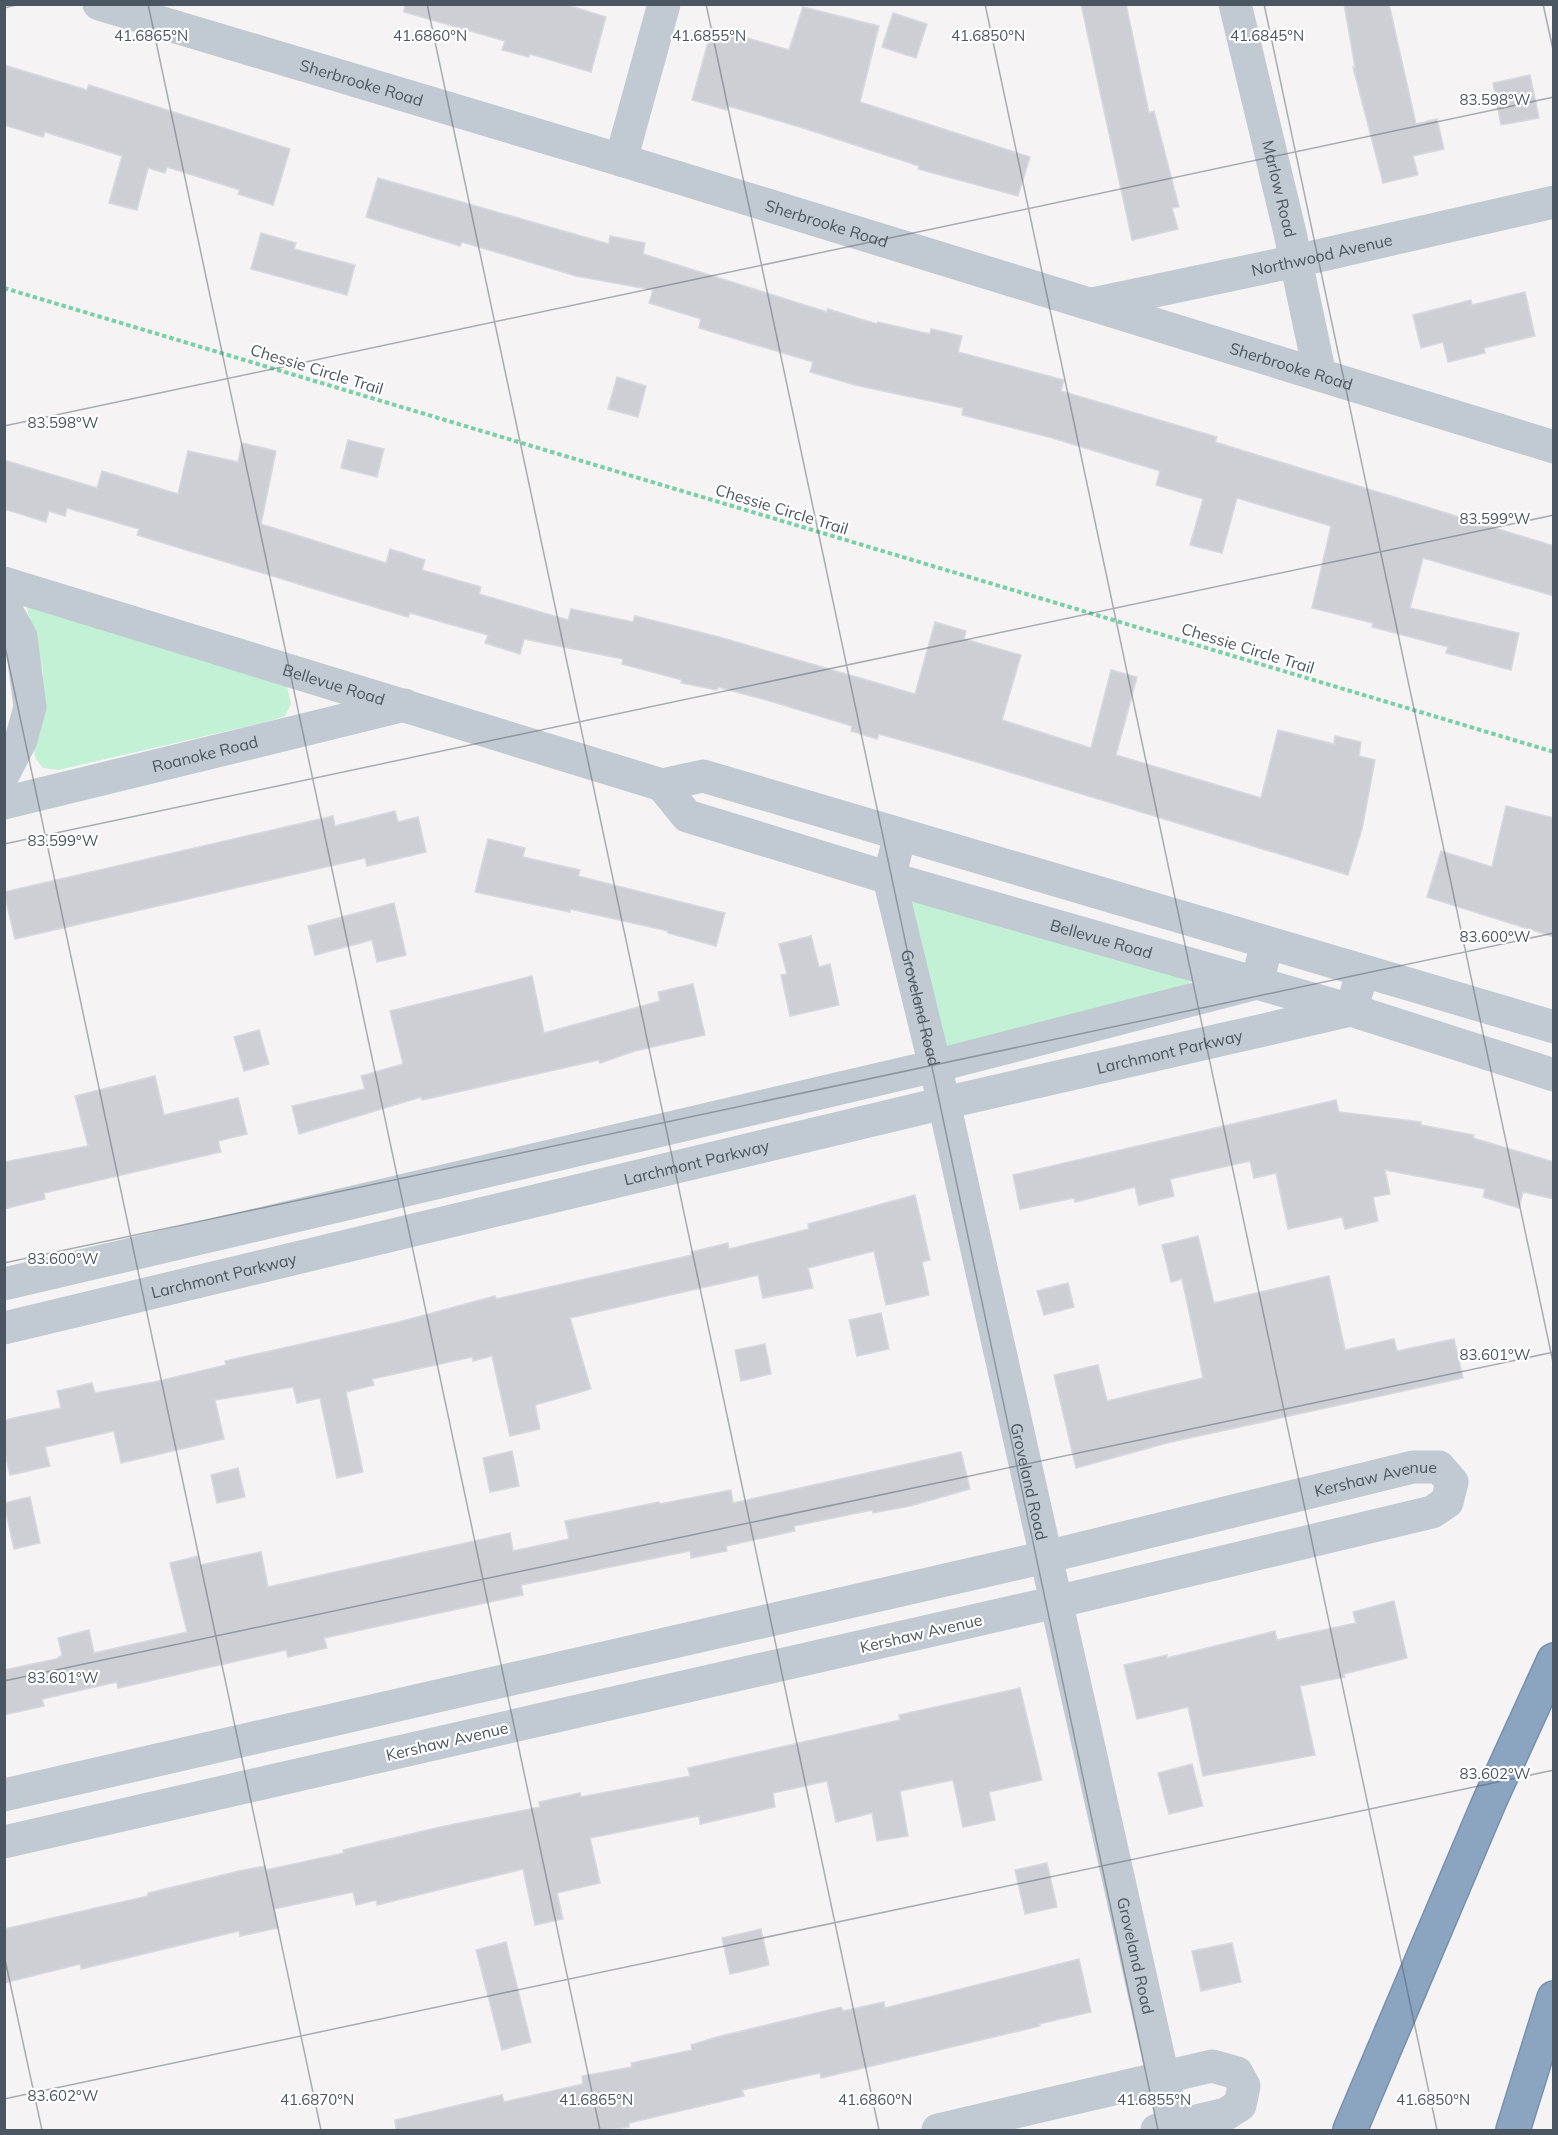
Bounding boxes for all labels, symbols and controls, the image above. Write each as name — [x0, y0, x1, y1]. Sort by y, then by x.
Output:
text: 41.6865°N — [114, 26, 188, 45]
text: 41.6860°N — [393, 26, 467, 45]
text: 41.6855°N — [672, 26, 746, 45]
text: 41.6850°N — [951, 26, 1025, 45]
text: 41.6845°N — [1230, 26, 1304, 45]
street label: Sherbrooke Road — [297, 55, 426, 110]
text: 83.598°W — [1460, 90, 1531, 109]
street label: Marlow Road — [1258, 138, 1301, 239]
street label: Sherbrooke Road — [763, 195, 891, 252]
street label: Northwood Avenue — [1249, 229, 1394, 280]
street label: Sherbrooke Road — [1227, 338, 1355, 394]
street label: Chessie Circle Trail — [248, 339, 386, 399]
text: 83.598°W — [28, 413, 99, 432]
street label: Chessie Circle Trail — [713, 479, 851, 539]
text: 83.599°W — [1460, 509, 1531, 528]
street label: Chessie Circle Trail — [1179, 618, 1317, 678]
street label: Bellevue Road — [280, 659, 387, 709]
street label: Roanoke Road — [150, 731, 260, 776]
text: 83.599°W — [28, 831, 99, 850]
street label: Bellevue Road — [1048, 915, 1155, 963]
text: 83.600°W — [1460, 927, 1531, 946]
street label: Groveland Road — [897, 947, 945, 1068]
street label: Larchmont Parkway — [1095, 1025, 1245, 1078]
street label: Larchmont Parkway — [622, 1135, 772, 1189]
street label: Larchmont Parkway — [149, 1248, 299, 1302]
text: 83.600°W — [28, 1249, 99, 1268]
text: 83.601°W — [1460, 1345, 1531, 1364]
street label: Groveland Road — [1006, 1421, 1052, 1542]
street label: Kershaw Avenue — [1312, 1457, 1437, 1501]
street label: Kershaw Avenue — [858, 1609, 984, 1657]
text: 83.601°W — [28, 1668, 99, 1687]
street label: Kershaw Avenue — [384, 1717, 510, 1765]
text: 83.602°W — [1460, 1764, 1531, 1783]
street label: Groveland Road — [1113, 1895, 1159, 2016]
text: 83.602°W — [28, 2086, 99, 2105]
text: 41.6870°N — [280, 2090, 354, 2109]
text: 41.6865°N — [559, 2090, 633, 2109]
text: 41.6860°N — [838, 2090, 912, 2109]
text: 41.6855°N — [1117, 2090, 1191, 2109]
text: 41.6850°N — [1396, 2090, 1470, 2109]

